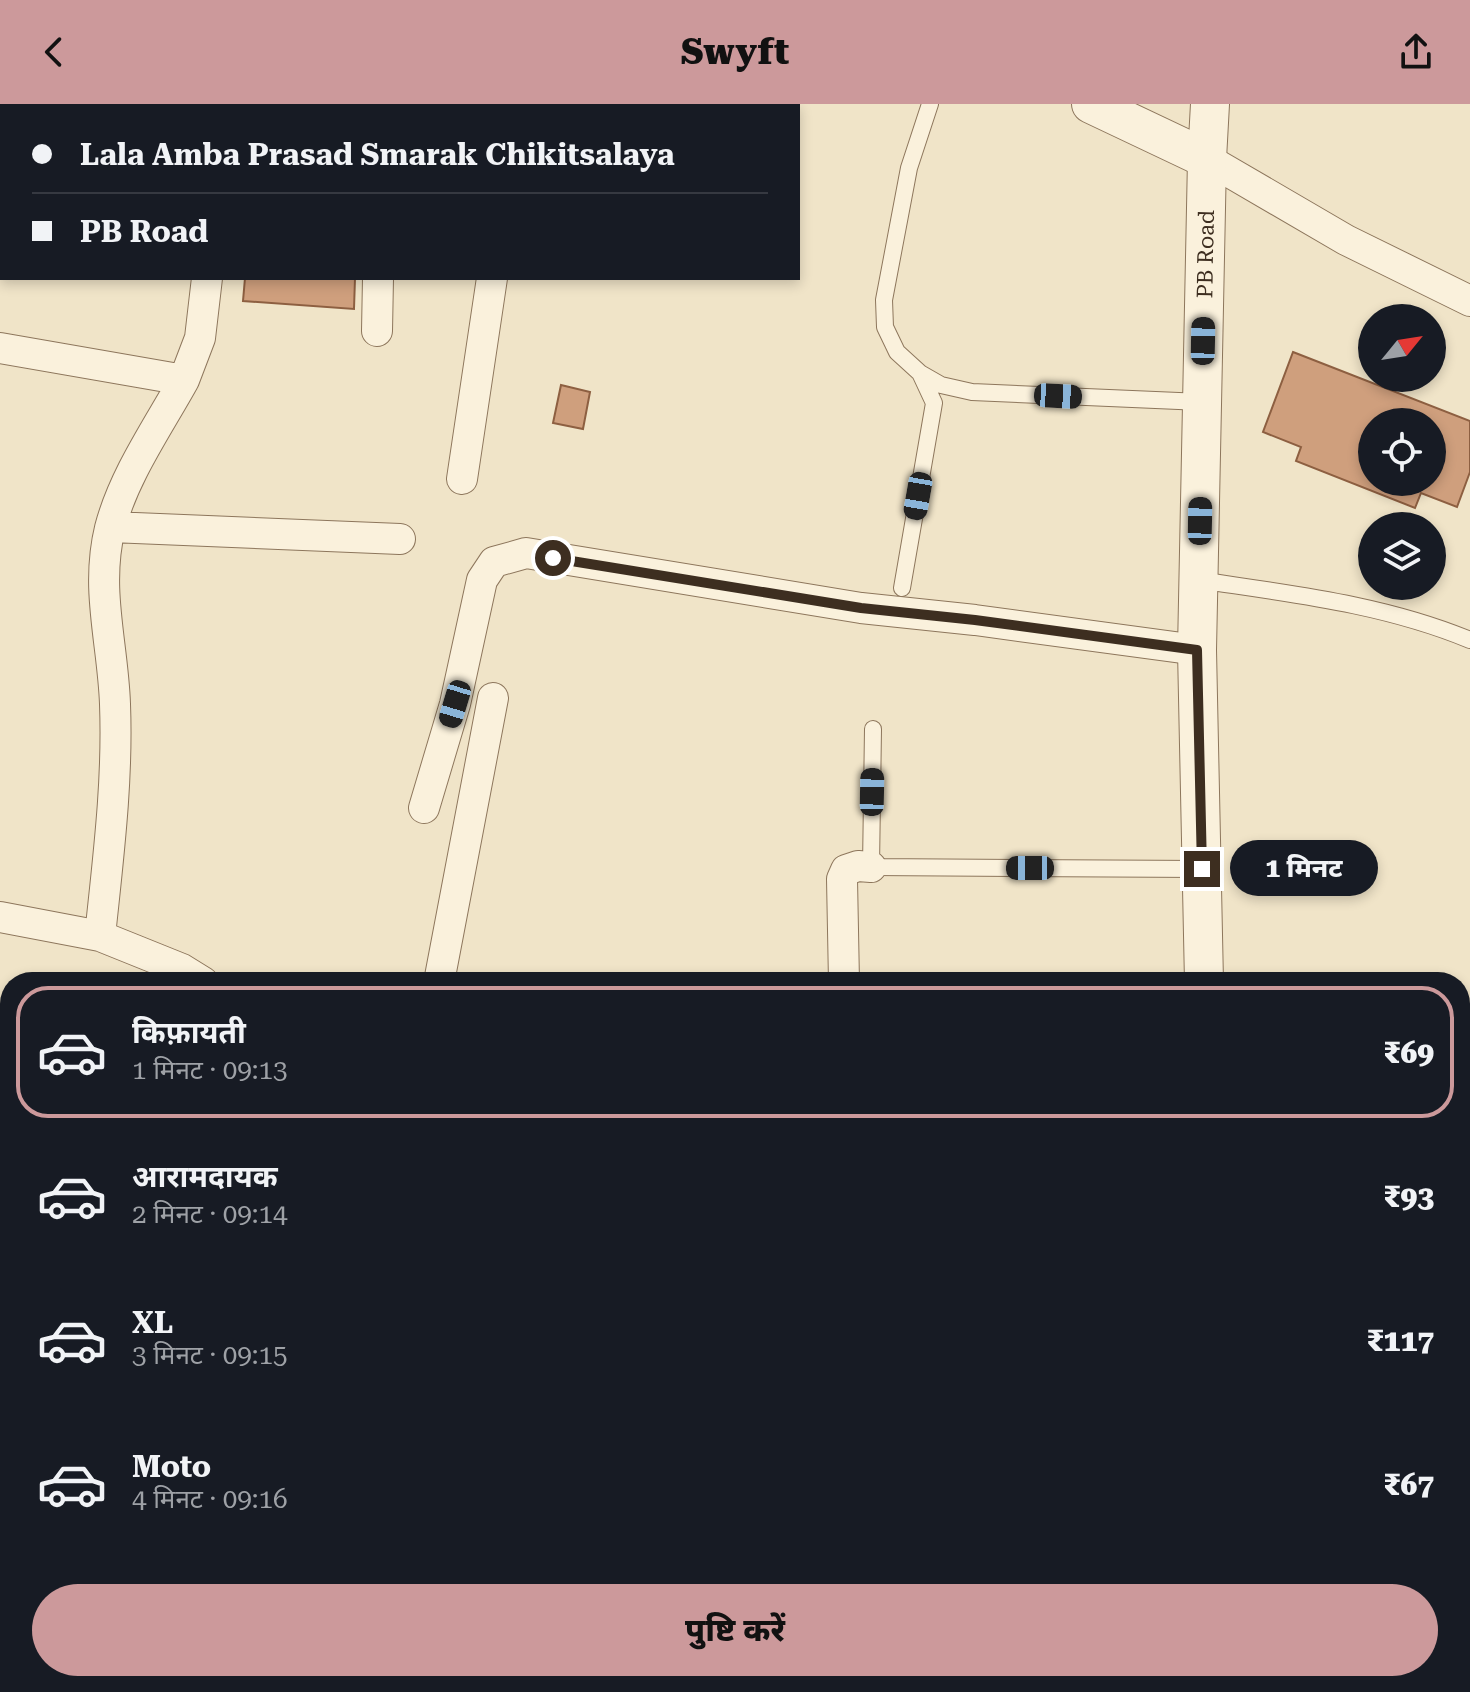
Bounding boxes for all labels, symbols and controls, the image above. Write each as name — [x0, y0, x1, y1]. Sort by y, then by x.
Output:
icon: back — [32, 30, 76, 74]
icon: share — [1394, 30, 1438, 74]
text: Swyft — [681, 31, 789, 73]
text: Lala Amba Prasad Smarak Chikitsalaya — [80, 137, 675, 172]
street label: PB Road — [1192, 210, 1218, 299]
text: PB Road — [80, 214, 208, 249]
north arrow — [1358, 304, 1446, 392]
map controls — [1358, 304, 1446, 600]
car — [1191, 317, 1215, 365]
car — [1033, 383, 1083, 409]
button: locate — [1358, 408, 1446, 496]
car — [902, 470, 934, 522]
car — [1188, 497, 1212, 545]
button: layers — [1358, 512, 1446, 600]
route start — [535, 540, 571, 576]
car — [437, 678, 473, 730]
car — [860, 768, 884, 816]
callout: 1 मिनट — [1230, 841, 1378, 897]
route end — [1184, 851, 1220, 887]
text: 1 मिनट — [1265, 853, 1343, 883]
car — [1006, 856, 1054, 880]
text: किफ़ायती — [132, 1015, 246, 1050]
icon: car — [36, 1016, 108, 1088]
text: ₹69 — [1384, 1035, 1434, 1070]
text: 1 मिनट · 09:13 — [132, 1055, 288, 1085]
text: आरामदायक — [132, 1159, 278, 1194]
icon: car — [36, 1160, 108, 1232]
text: ₹93 — [1384, 1179, 1434, 1214]
text: 2 मिनट · 09:14 — [132, 1199, 288, 1229]
icon: car — [36, 1304, 108, 1376]
text: XL — [132, 1305, 173, 1340]
text: ₹117 — [1367, 1323, 1434, 1358]
text: 3 मिनट · 09:15 — [132, 1340, 288, 1370]
icon: car — [36, 1448, 108, 1520]
text: Moto — [132, 1449, 211, 1484]
text: ₹67 — [1384, 1467, 1434, 1502]
text: 4 मिनट · 09:16 — [132, 1484, 288, 1514]
button: पुष्टि करें — [32, 1584, 1438, 1676]

